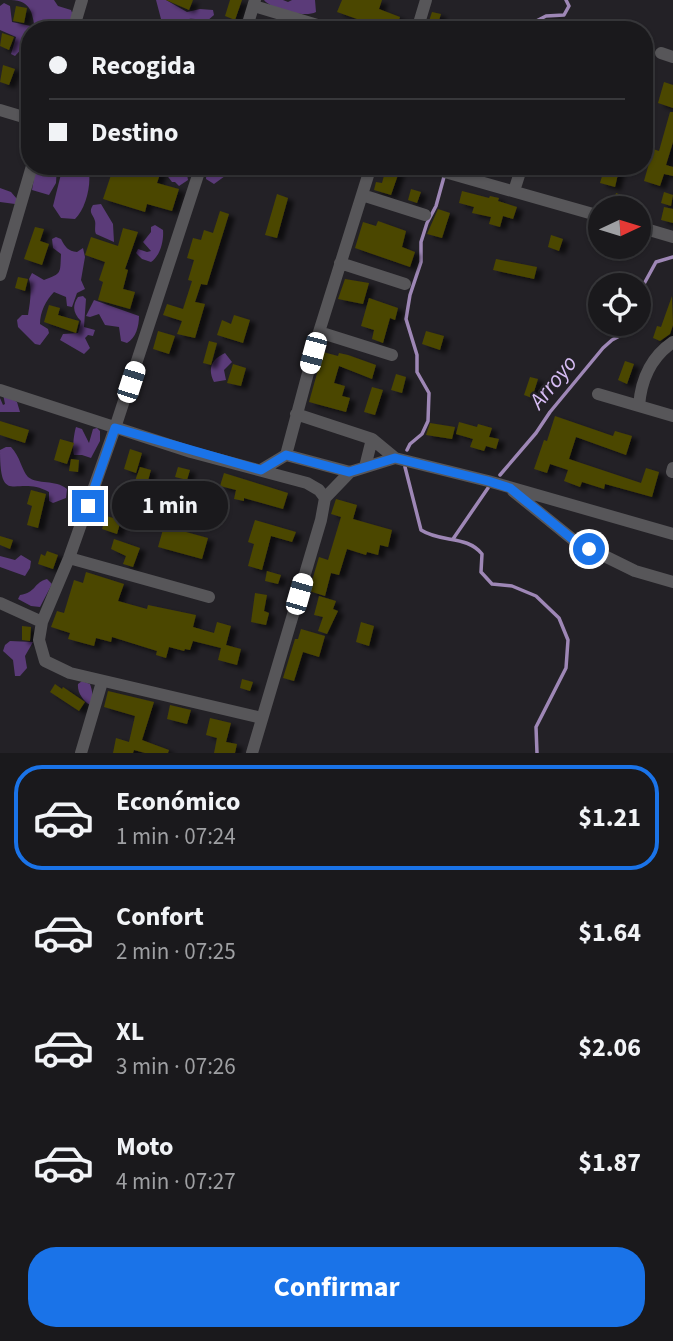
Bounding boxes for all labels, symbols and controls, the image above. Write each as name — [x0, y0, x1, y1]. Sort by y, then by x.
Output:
text: Recogida — [91, 47, 196, 84]
text: Destino — [91, 114, 178, 151]
north arrow — [588, 196, 651, 259]
map controls — [588, 196, 651, 336]
button: locate — [588, 273, 651, 336]
car — [298, 330, 329, 376]
water label: Arroyo — [520, 348, 585, 418]
car — [115, 359, 148, 405]
callout: 1 min — [112, 482, 228, 530]
text: 1 min — [142, 489, 198, 522]
route end — [72, 490, 104, 522]
route start — [573, 533, 605, 565]
car — [284, 571, 315, 617]
text: Económico — [116, 783, 241, 820]
icon: car — [32, 786, 95, 849]
text: $1.21 — [578, 799, 641, 836]
text: 1 min · 07:24 — [116, 820, 236, 853]
text: Confort — [116, 898, 204, 935]
icon: car — [32, 901, 95, 964]
text: $1.64 — [578, 914, 641, 951]
text: 2 min · 07:25 — [116, 935, 236, 968]
text: XL — [116, 1013, 144, 1050]
icon: car — [32, 1016, 95, 1079]
text: $2.06 — [578, 1029, 641, 1066]
text: 3 min · 07:26 — [116, 1050, 236, 1083]
text: Moto — [116, 1128, 173, 1165]
icon: car — [32, 1131, 95, 1194]
text: $1.87 — [578, 1144, 641, 1181]
text: 4 min · 07:27 — [116, 1165, 236, 1198]
button: Confirmar — [28, 1247, 645, 1327]

